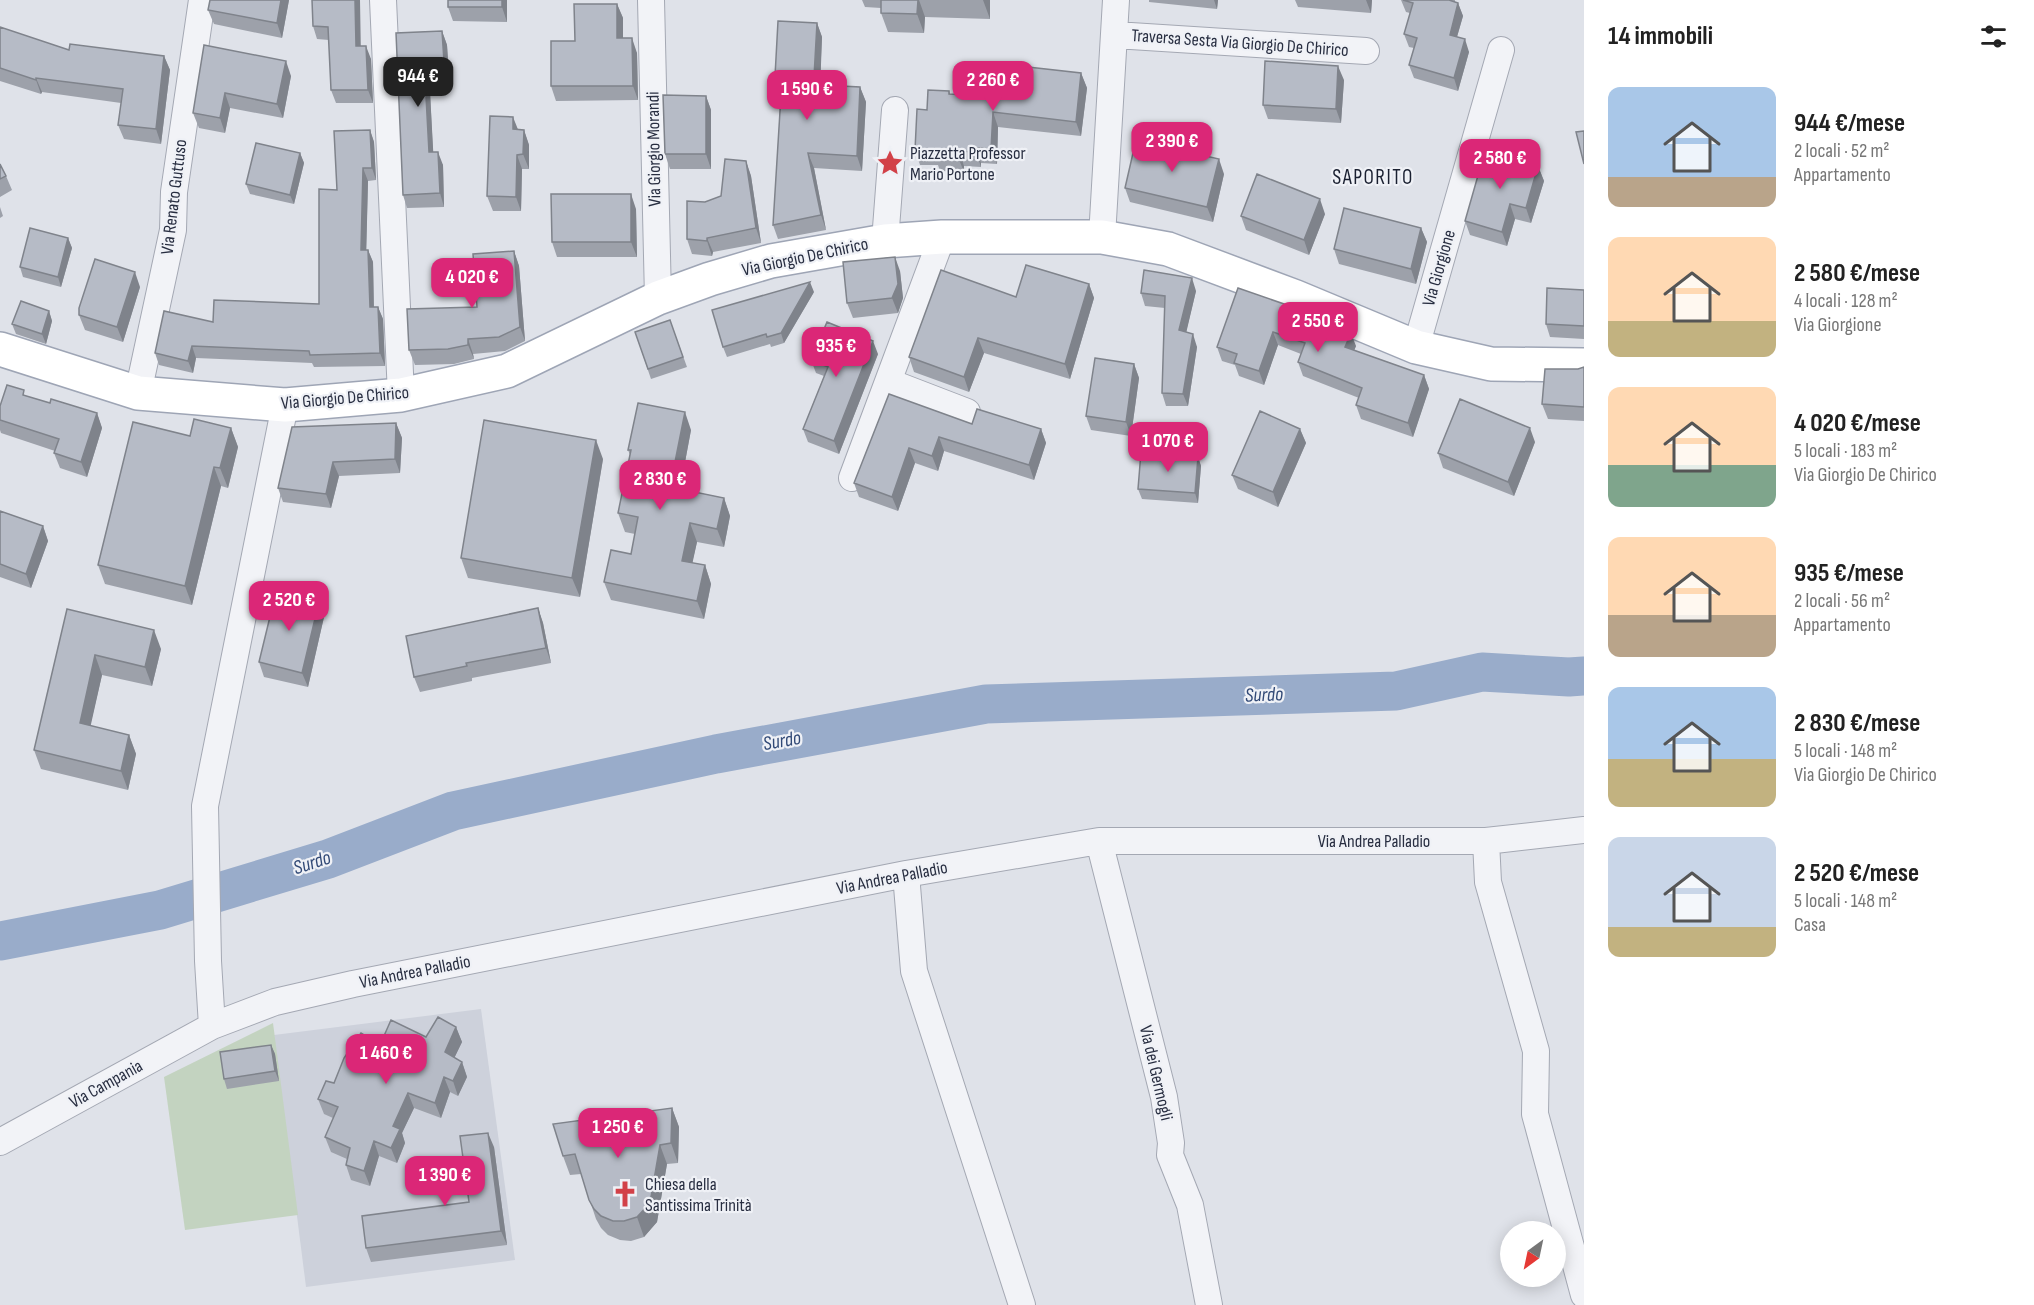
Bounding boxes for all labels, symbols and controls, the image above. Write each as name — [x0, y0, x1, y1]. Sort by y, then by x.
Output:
icon: filters — [1977, 20, 2010, 53]
text: 14 immobili — [1608, 21, 1713, 52]
street label: Traversa Sesta Via Giorgio De Chirico — [1131, 25, 1349, 61]
pin: 944 € — [376, 57, 460, 108]
pin: 2 260 € — [938, 61, 1048, 112]
text: 944 € — [397, 64, 439, 88]
text: 2 260 € — [967, 68, 1019, 92]
pin: 1 590 € — [752, 70, 862, 121]
text: 1 590 € — [781, 77, 833, 101]
street label: Via Giorgio Morandi — [642, 91, 666, 207]
text: 944 €/mese — [1794, 108, 1905, 139]
icon: home — [1656, 111, 1728, 183]
pin: 2 390 € — [1117, 122, 1227, 173]
text: 2 390 € — [1145, 129, 1199, 153]
street label: Via Renato Guttuso — [157, 138, 191, 256]
pin: 2 580 € — [1445, 139, 1555, 190]
text: 2 locali · 52 m² — [1794, 139, 1890, 163]
place label: Piazzetta Professor Mario Portone — [910, 143, 1026, 185]
text: 2 580 € — [1474, 146, 1526, 170]
place icon: Piazzetta Professor Mario Portone — [875, 148, 905, 178]
text: Appartamento — [1794, 163, 1891, 187]
district label: SAPORITO — [1332, 165, 1414, 190]
street label: Via Giorgione — [1418, 227, 1460, 309]
street label: Via Giorgio De Chirico — [740, 233, 870, 281]
pin: 4 020 € — [417, 258, 527, 309]
text: 2 580 €/mese — [1794, 258, 1920, 289]
icon: home — [1656, 261, 1728, 333]
text: 4 020 € — [445, 265, 499, 289]
text: 4 locali · 128 m² — [1794, 289, 1898, 313]
pin: 2 550 € — [1263, 302, 1373, 353]
text: 2 550 € — [1292, 309, 1344, 333]
text: Via Giorgione — [1794, 313, 1881, 337]
pin: 935 € — [794, 327, 878, 378]
text: 935 € — [816, 334, 856, 358]
street label: Via Giorgio De Chirico — [280, 382, 410, 414]
text: 4 020 €/mese — [1794, 408, 1921, 439]
icon: home — [1656, 411, 1728, 483]
pin: 1 070 € — [1113, 422, 1223, 473]
text: 1 070 € — [1142, 429, 1194, 453]
text: 5 locali · 183 m² — [1794, 439, 1897, 463]
pin: 2 830 € — [605, 460, 715, 511]
text: Via Giorgio De Chirico — [1794, 463, 1937, 487]
text: 2 830 € — [633, 467, 687, 491]
text: 935 €/mese — [1794, 558, 1904, 589]
icon: home — [1656, 561, 1728, 633]
pin: 2 520 € — [234, 581, 344, 632]
text: 2 520 € — [263, 588, 315, 612]
text: 2 locali · 56 m² — [1794, 589, 1890, 613]
text: Appartamento — [1794, 613, 1891, 637]
water label: Surdo — [1244, 682, 1284, 708]
text: 2 830 €/mese — [1794, 708, 1920, 739]
icon: home — [1656, 711, 1728, 783]
water label: Surdo — [761, 726, 803, 756]
text: 5 locali · 148 m² — [1794, 739, 1897, 763]
text: Via Giorgio De Chirico — [1794, 763, 1937, 787]
street label: Via Andrea Palladio — [1318, 831, 1430, 852]
water label: Surdo — [290, 846, 334, 880]
street label: Via Andrea Palladio — [835, 857, 949, 899]
text: 2 520 €/mese — [1794, 858, 1919, 889]
icon: home — [1656, 861, 1728, 933]
text: 5 locali · 148 m² — [1794, 889, 1897, 913]
text: Casa — [1794, 913, 1826, 937]
street label: Via Andrea Palladio — [358, 951, 472, 993]
street label: Via dei Germogli — [1135, 1023, 1177, 1123]
pin: 1 460 € — [331, 1034, 441, 1085]
text: 1 460 € — [360, 1041, 412, 1065]
street label: Via Campania — [66, 1055, 146, 1113]
pin: 1 250 € — [563, 1108, 673, 1159]
text: 1 250 € — [592, 1115, 644, 1139]
pin: 1 390 € — [390, 1156, 500, 1207]
text: 1 390 € — [419, 1163, 471, 1187]
place label: Chiesa della Santissima Trinità — [645, 1174, 752, 1216]
church icon: Chiesa della Santissima Trinità — [610, 1179, 640, 1209]
north arrow — [1500, 1221, 1566, 1287]
map controls — [1500, 1221, 1566, 1287]

